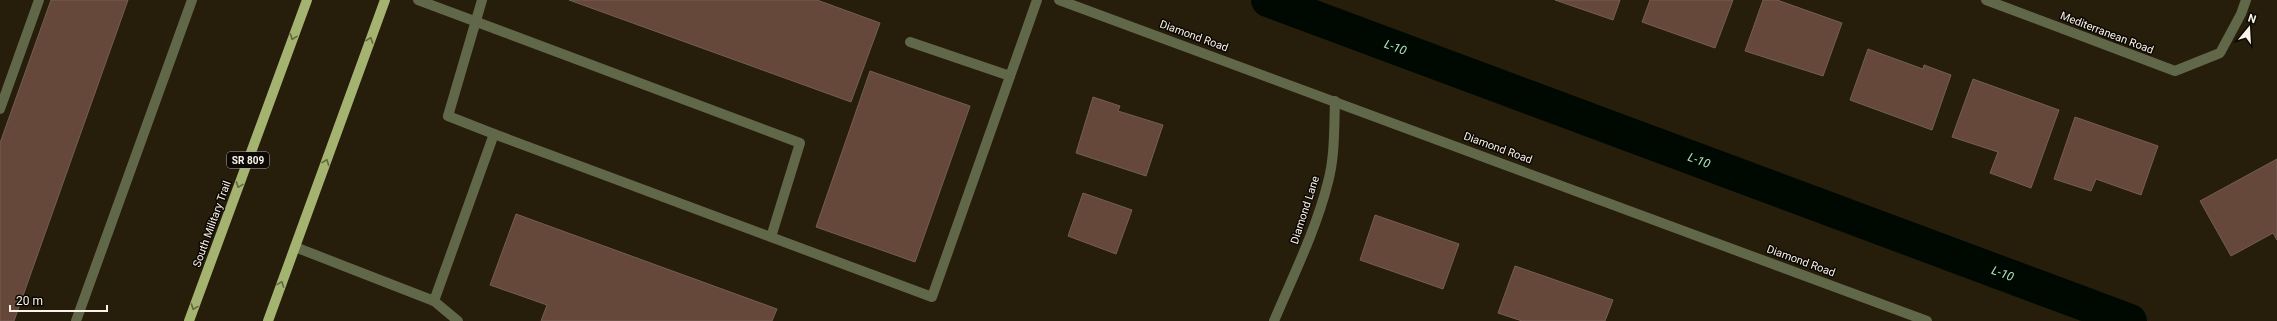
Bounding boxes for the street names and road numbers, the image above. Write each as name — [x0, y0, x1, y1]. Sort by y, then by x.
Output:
street label: Mediterranean Road — [2059, 9, 2155, 57]
street label: Diamond Road — [1158, 18, 1230, 54]
street label: Diamond Road — [1462, 130, 1534, 166]
road number: SR 809 — [227, 152, 269, 168]
street label: Diamond Lane — [1288, 174, 1322, 246]
street label: South Military Trail — [190, 179, 234, 269]
street label: Diamond Road — [1765, 243, 1837, 279]

